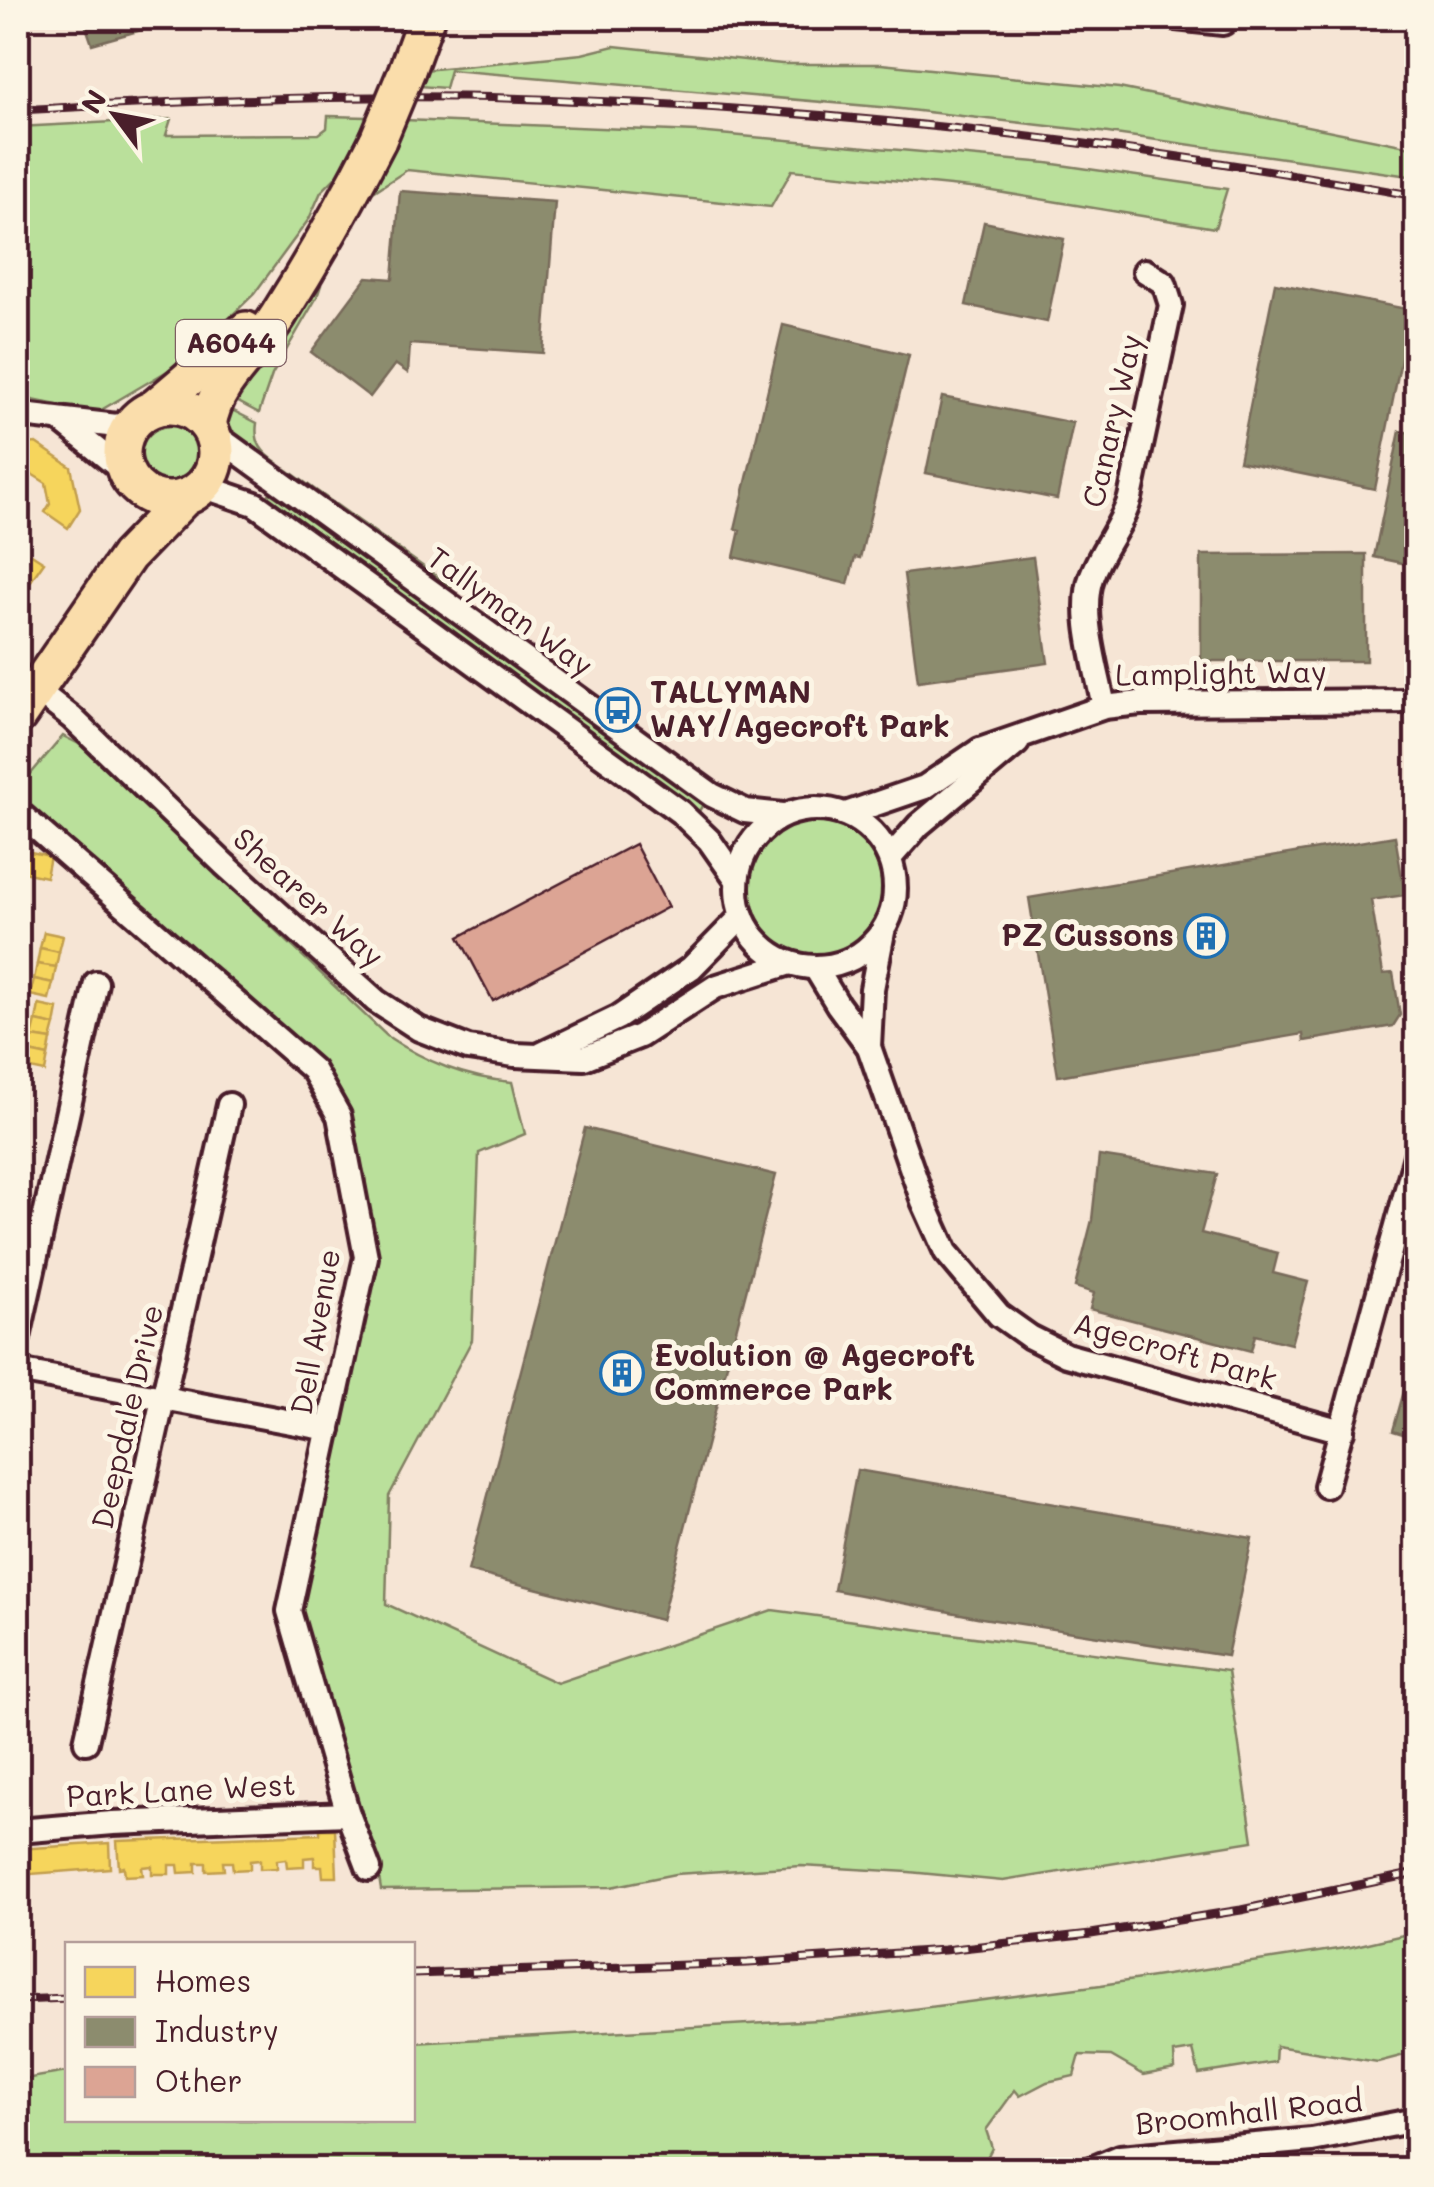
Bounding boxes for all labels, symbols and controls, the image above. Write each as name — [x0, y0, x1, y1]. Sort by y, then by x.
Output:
north arrow — [65, 65, 165, 165]
text: N — [72, 83, 114, 120]
road number: A6044 — [176, 320, 286, 366]
street label: Canary Way — [1072, 330, 1150, 511]
street label: Tallyman Way — [420, 537, 602, 684]
street label: Lamplight Way — [1115, 650, 1327, 694]
place label: TALLYMAN WAY/Agecroft Park — [650, 671, 950, 745]
bus stop icon: TALLYMAN WAY/Agecroft Park — [595, 687, 641, 733]
street label: Shearer Way — [225, 818, 393, 975]
building icon: PZ Cussons — [1183, 913, 1229, 959]
place label: PZ Cussons — [1001, 914, 1174, 954]
street label: Dell Avenue — [280, 1246, 348, 1418]
street label: Deepdale Drive — [81, 1301, 171, 1533]
street label: Agecroft Park — [1069, 1302, 1282, 1398]
place label: Evolution @ Agecroft Commerce Park — [654, 1334, 975, 1408]
building icon: Evolution @ Agecroft Commerce Park — [599, 1350, 645, 1396]
street label: Park Lane West — [65, 1763, 297, 1815]
legend — [65, 1942, 415, 2122]
text: Homes — [155, 1960, 251, 2000]
text: Industry — [155, 2010, 279, 2050]
text: Other — [155, 2060, 243, 2100]
street label: Broomhall Road — [1133, 2079, 1364, 2143]

